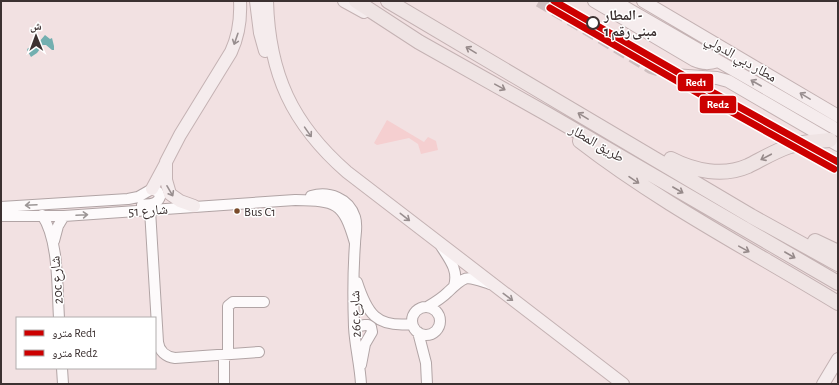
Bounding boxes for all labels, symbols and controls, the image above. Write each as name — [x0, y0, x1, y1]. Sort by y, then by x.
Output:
place label: المطار - مبنى رقم 1 — [603, 9, 657, 41]
north arrow — [16, 16, 56, 56]
marker: المطار - مبنى رقم 1 — [586, 16, 600, 30]
text: ش — [30, 21, 42, 34]
one-way arrow — [232, 33, 239, 46]
street label: مطار دبي الدولي — [701, 33, 779, 88]
one-way arrow — [465, 45, 477, 53]
line badge: Red1 — [677, 73, 714, 92]
text: Red1 — [685, 77, 707, 88]
one-way arrow — [750, 78, 762, 86]
one-way arrow — [494, 84, 506, 92]
one-way arrow — [799, 91, 811, 99]
line badge: Red2 — [699, 95, 737, 114]
text: Red2 — [707, 99, 729, 110]
one-way arrow — [577, 111, 589, 119]
street label: طريق المطار — [565, 122, 626, 167]
one-way arrow — [304, 126, 312, 137]
one-way arrow — [760, 154, 772, 161]
one-way arrow — [629, 175, 640, 184]
one-way arrow — [166, 186, 175, 197]
one-way arrow — [672, 186, 684, 194]
one-way arrow — [25, 202, 38, 209]
street label: شارع 51 — [128, 203, 168, 221]
marker: Bus C1 — [232, 206, 242, 216]
place label: Bus C1 — [244, 206, 276, 219]
one-way arrow — [75, 211, 88, 218]
one-way arrow — [400, 213, 411, 221]
one-way arrow — [738, 245, 750, 253]
one-way arrow — [784, 252, 796, 260]
street label: 20c شارع — [48, 255, 68, 304]
street label: 26c شارع — [348, 290, 366, 338]
one-way arrow — [502, 292, 513, 301]
legend — [16, 317, 156, 369]
text: مترو Red1 — [52, 327, 96, 339]
text: مترو Red2 — [52, 347, 98, 359]

